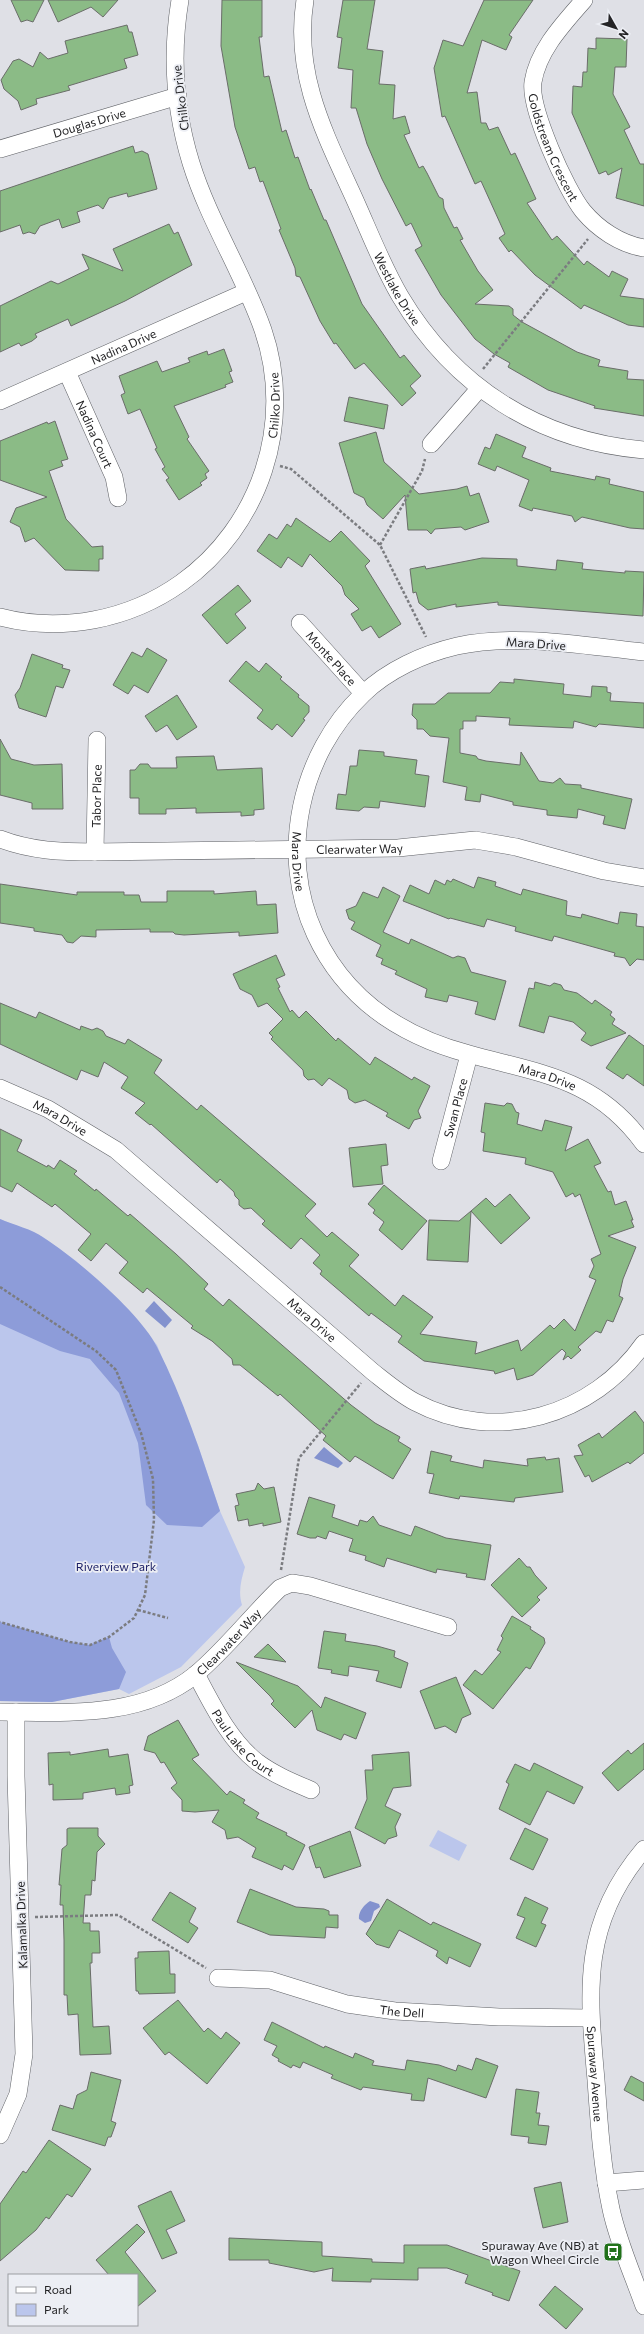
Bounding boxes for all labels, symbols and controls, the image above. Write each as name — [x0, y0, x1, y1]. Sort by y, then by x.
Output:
north arrow — [596, 8, 636, 48]
text: N — [617, 27, 632, 42]
street label: Chilko Drive — [169, 64, 191, 132]
street label: Goldstream Crescent — [526, 92, 582, 204]
street label: Douglas Drive — [51, 105, 127, 140]
street label: Westlake Drive — [372, 250, 424, 328]
street label: Nadina Drive — [89, 326, 158, 367]
street label: Chilko Drive — [265, 372, 282, 439]
street label: Nadina Court — [74, 398, 116, 470]
street label: Monte Place — [303, 628, 359, 688]
street label: Mara Drive — [506, 634, 566, 652]
street label: Tabor Place — [88, 764, 104, 828]
street label: Mara Drive — [290, 831, 308, 892]
street label: Clearwater Way — [316, 841, 404, 856]
street label: Mara Drive — [517, 1060, 579, 1093]
street label: Swan Place — [441, 1077, 470, 1139]
street label: Mara Drive — [31, 1096, 90, 1138]
street label: Mara Drive — [285, 1295, 339, 1344]
park label: Riverview Park — [76, 1559, 157, 1573]
street label: Clearwater Way — [193, 1606, 263, 1678]
street label: Paul Lake Court — [209, 1707, 277, 1778]
street label: Kalamalka Drive — [12, 1881, 30, 1969]
street label: The Dell — [379, 2002, 424, 2020]
street label: Spuraway Avenue — [585, 2025, 606, 2122]
place label: Spuraway Ave (NB) at Wagon Wheel Circle — [482, 2238, 599, 2266]
bus stop icon: Spuraway Ave (NB) at Wagon Wheel Circle — [602, 2241, 624, 2263]
legend — [8, 2274, 138, 2326]
text: Road — [44, 2282, 72, 2296]
text: Park — [44, 2302, 70, 2316]

